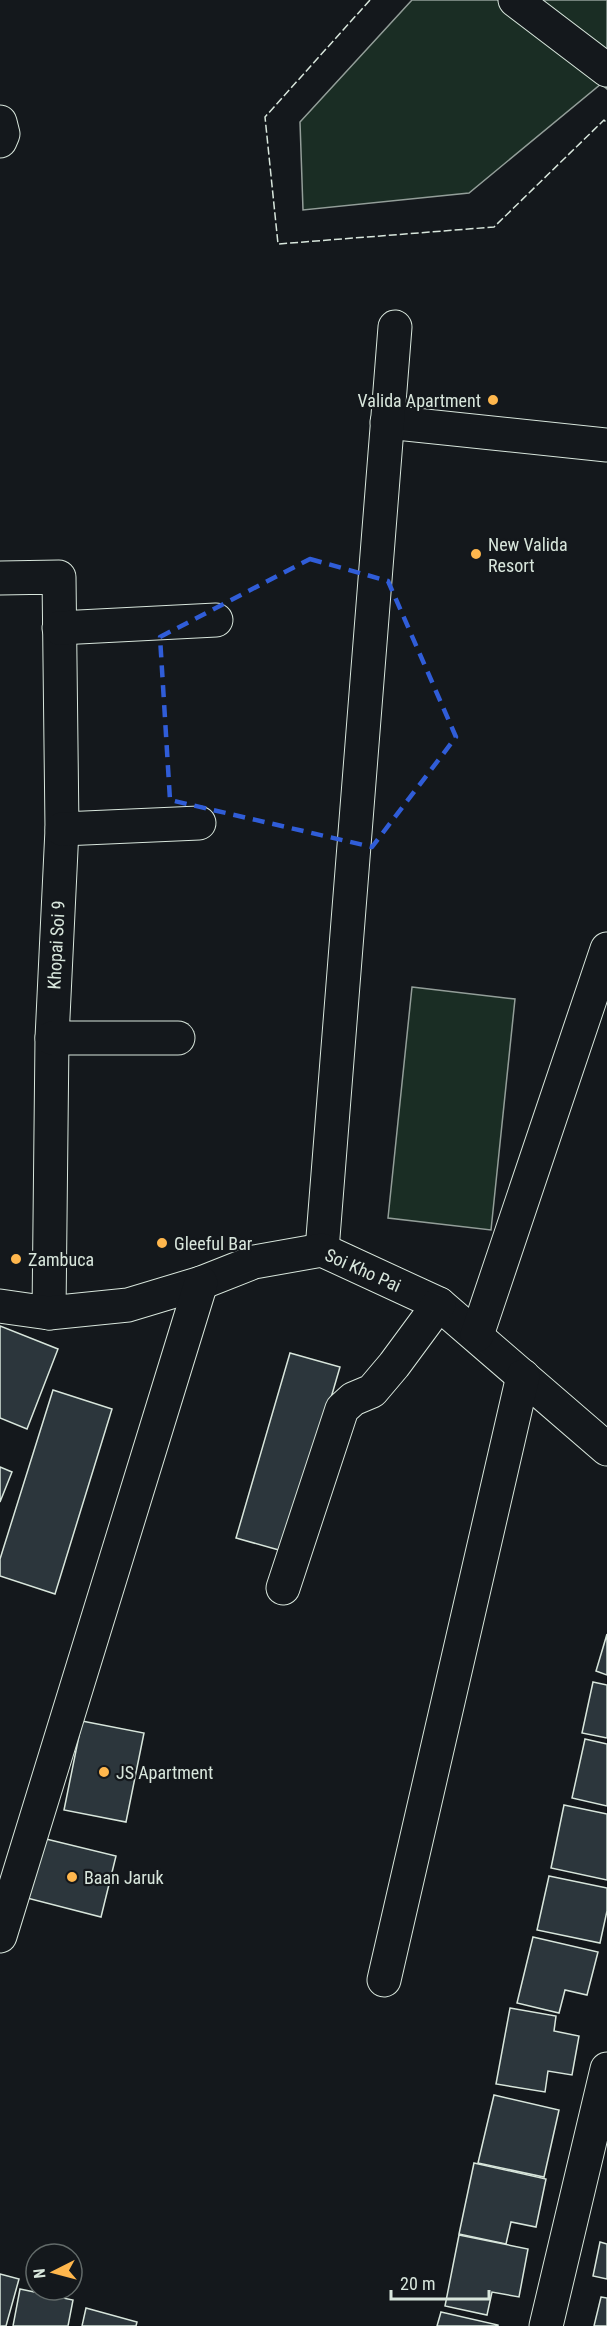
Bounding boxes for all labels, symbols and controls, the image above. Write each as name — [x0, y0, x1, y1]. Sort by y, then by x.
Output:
place label: Valida Apartment — [358, 390, 481, 411]
marker: Valida Apartment — [486, 393, 500, 407]
place label: New Valida Resort — [488, 534, 568, 576]
marker: New Valida Resort — [469, 547, 483, 561]
street label: Khopai Soi 9 — [43, 900, 69, 990]
place label: Gleeful Bar — [174, 1233, 253, 1254]
marker: Gleeful Bar — [155, 1236, 169, 1250]
street label: Soi Kho Pai — [322, 1244, 404, 1296]
place label: Zambuca — [28, 1249, 94, 1270]
marker: Zambuca — [9, 1252, 23, 1266]
place label: JS Apartment — [116, 1762, 213, 1783]
marker: JS Apartment — [97, 1765, 111, 1779]
place label: Baan Jaruk — [84, 1867, 164, 1888]
marker: Baan Jaruk — [65, 1870, 79, 1884]
north arrow — [24, 2242, 84, 2302]
scale bar — [391, 2263, 488, 2301]
text: N — [30, 2268, 50, 2279]
text: 20 m — [400, 2273, 435, 2294]

